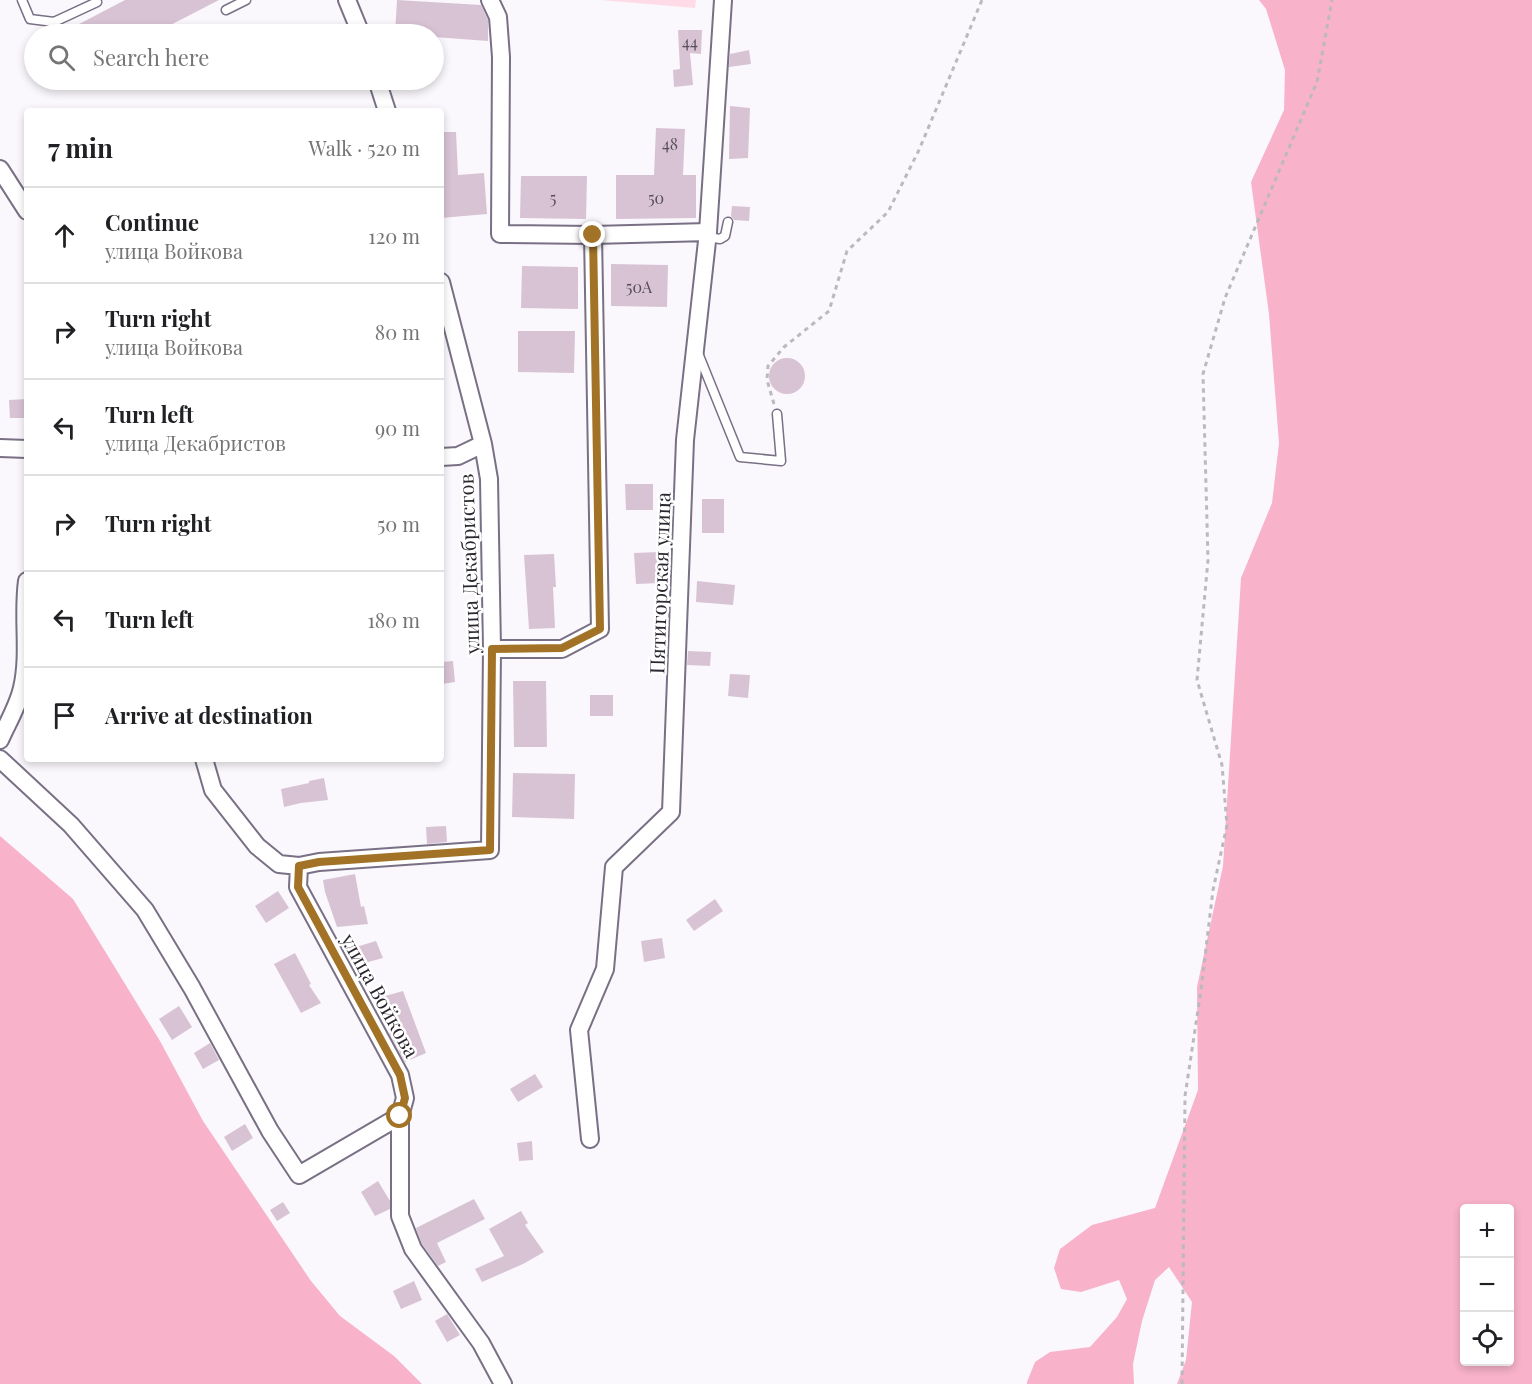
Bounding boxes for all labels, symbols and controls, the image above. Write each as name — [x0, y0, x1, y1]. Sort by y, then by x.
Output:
search box — [24, 24, 444, 90]
house number: 44 — [682, 31, 698, 52]
icon: search — [45, 41, 78, 74]
text: Search here — [93, 42, 209, 72]
text: 7 min — [48, 130, 113, 165]
house number: 48 — [662, 133, 678, 154]
text: Walk · 520 m — [309, 134, 420, 161]
house number: 5 — [550, 187, 556, 208]
house number: 50 — [648, 187, 664, 208]
text: Continue — [105, 207, 199, 237]
icon: ahead — [48, 219, 81, 252]
route end — [579, 221, 605, 247]
text: 120 m — [368, 222, 420, 249]
text: улица Войкова — [105, 237, 243, 264]
house number: 50А — [626, 276, 653, 297]
text: Turn right — [105, 303, 211, 333]
icon: right — [48, 315, 81, 348]
text: 80 m — [375, 318, 420, 345]
text: улица Войкова — [105, 333, 243, 360]
text: Turn left — [105, 399, 194, 429]
icon: left — [48, 411, 81, 444]
text: 90 m — [375, 414, 420, 441]
text: улица Декабристов — [105, 429, 286, 456]
street label: улица Декабристов — [451, 473, 485, 656]
street label: Пятигорская улица — [642, 491, 676, 675]
icon: right — [48, 507, 81, 540]
text: Turn right — [105, 508, 211, 538]
text: 50 m — [377, 510, 420, 537]
icon: left — [48, 603, 81, 636]
text: Turn left — [105, 604, 194, 634]
text: 180 m — [367, 606, 420, 633]
icon: arrive — [48, 699, 81, 732]
text: Arrive at destination — [105, 700, 313, 730]
street label: улица Войкова — [335, 927, 426, 1062]
route start — [386, 1102, 412, 1128]
map controls — [1460, 1204, 1514, 1366]
button: + — [1460, 1204, 1514, 1258]
button: − — [1460, 1258, 1514, 1312]
button: locate — [1460, 1312, 1514, 1366]

